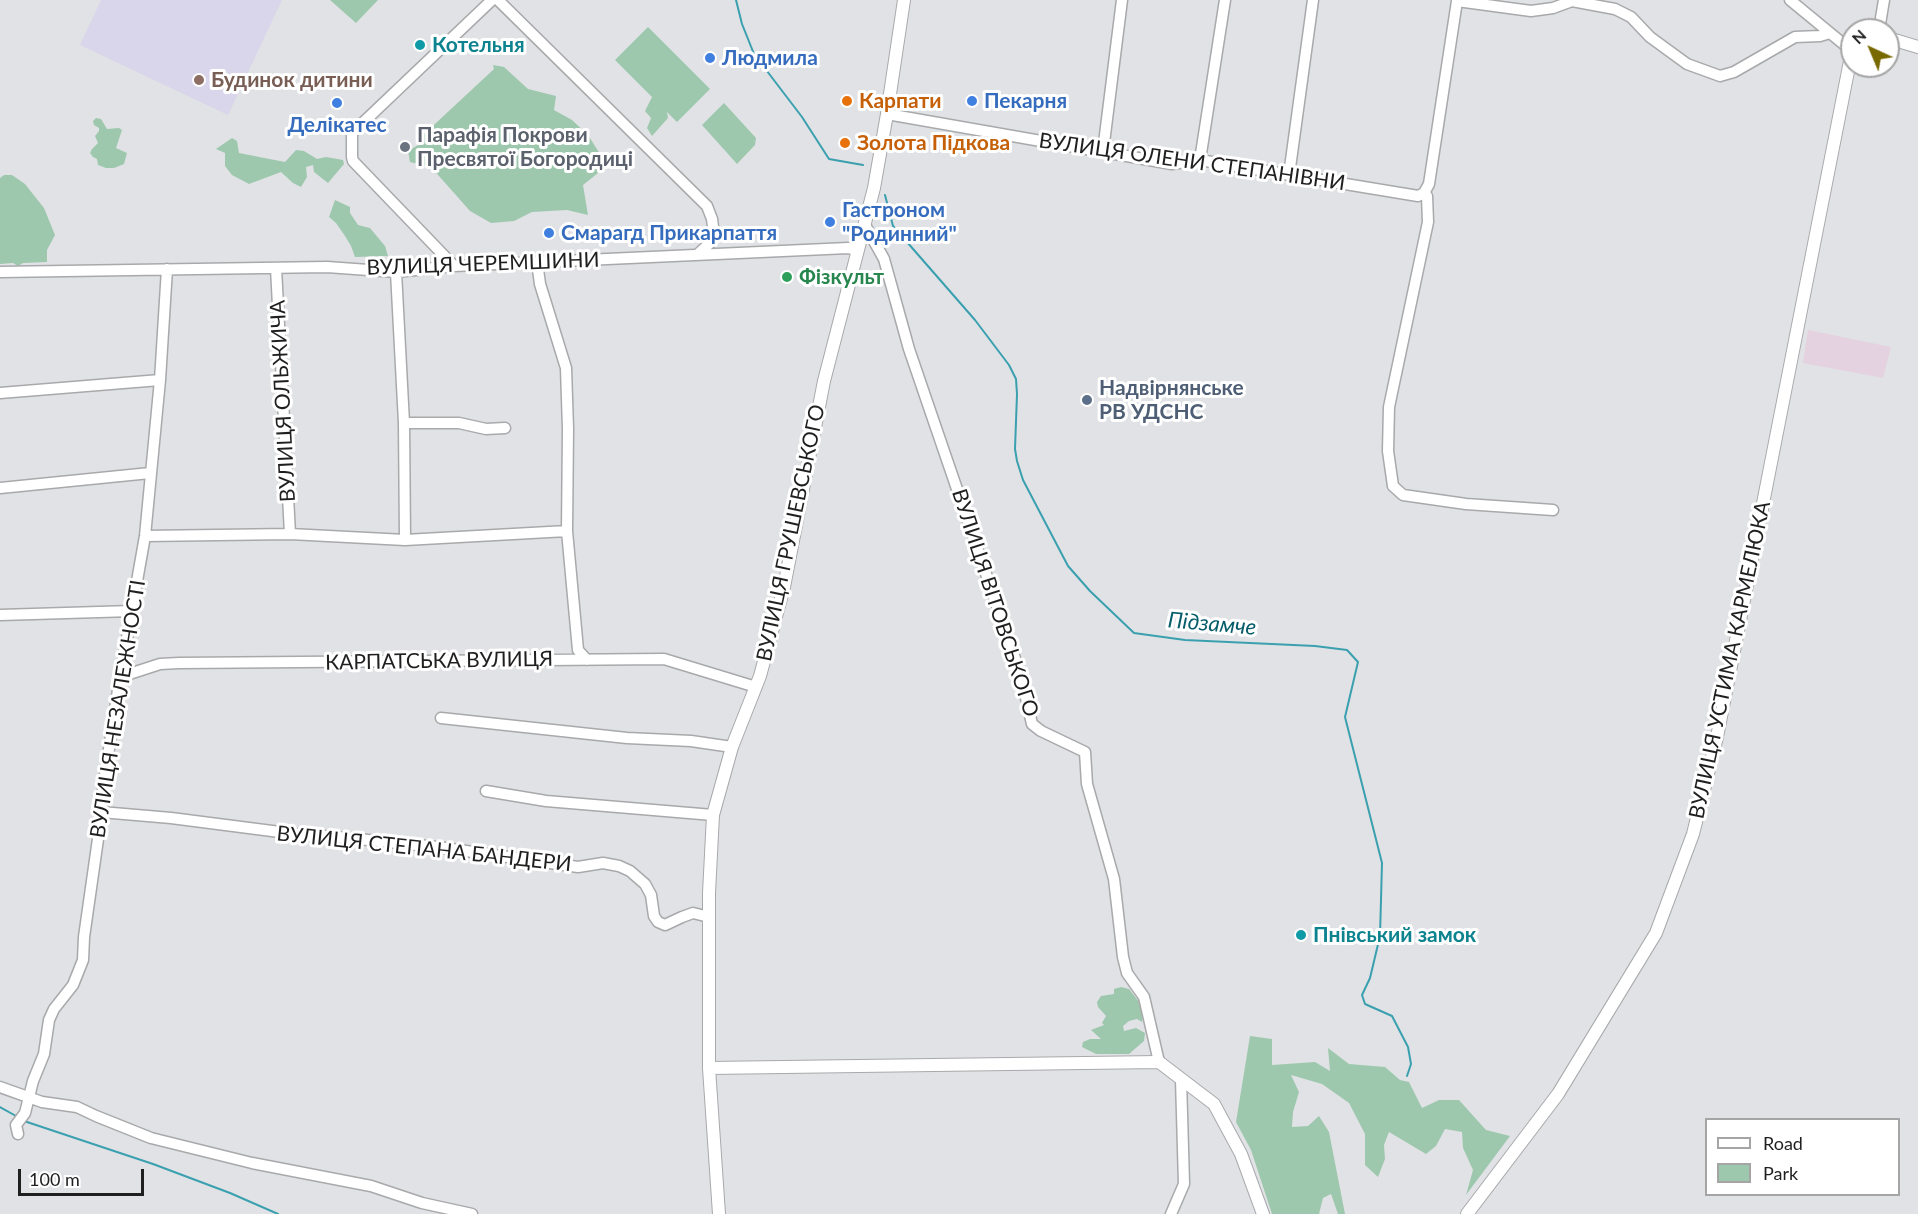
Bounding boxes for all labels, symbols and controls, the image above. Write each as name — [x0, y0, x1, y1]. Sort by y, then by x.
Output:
north arrow — [1840, 18, 1900, 78]
text: N — [1847, 25, 1870, 47]
place label: Котельня — [432, 32, 525, 58]
marker: Котельня — [413, 38, 427, 52]
place label: Людмила — [722, 45, 818, 71]
marker: Людмила — [703, 51, 717, 65]
place label: Будинок дитини — [211, 67, 373, 93]
marker: Будинок дитини — [192, 73, 206, 87]
place label: Карпати — [859, 88, 941, 114]
place label: Пекарня — [984, 88, 1067, 114]
marker: Карпати — [840, 94, 854, 108]
marker: Пекарня — [965, 94, 979, 108]
marker: Делікатес — [330, 96, 344, 110]
place label: Делікатес — [287, 112, 387, 138]
place label: Парафія Покрови Пресвятої Богородиці — [417, 122, 633, 172]
street label: ВУЛИЦЯ ОЛЕНИ СТЕПАНІВНИ — [1037, 128, 1347, 196]
place label: Золота Підкова — [857, 130, 1010, 156]
marker: Золота Підкова — [838, 136, 852, 150]
marker: Парафія Покрови Пресвятої Богородиці — [398, 140, 412, 154]
place label: Гастроном "Родинний" — [842, 197, 957, 247]
marker: Гастроном "Родинний" — [823, 215, 837, 229]
place label: Смарагд Прикарпаття — [561, 220, 777, 246]
marker: Смарагд Прикарпаття — [542, 226, 556, 240]
street label: ВУЛИЦЯ ЧЕРЕМШИНИ — [366, 247, 600, 281]
place label: Фізкульт — [799, 264, 884, 290]
marker: Фізкульт — [780, 270, 794, 284]
street label: ВУЛИЦЯ ОЛЬЖИЧА — [265, 299, 301, 503]
place label: Надвірнянське РВ УДСНС — [1099, 375, 1244, 425]
marker: Надвірнянське РВ УДСНС — [1080, 393, 1094, 407]
street label: ВУЛИЦЯ ГРУШЕВСЬКОГО — [751, 402, 831, 664]
street label: ВУЛИЦЯ ВІТОВСЬКОГО — [946, 486, 1044, 720]
street label: ВУЛИЦЯ УСТИМА КАРМЕЛЮКА — [1684, 499, 1776, 821]
street label: ВУЛИЦЯ НЕЗАЛЕЖНОСТІ — [85, 578, 151, 840]
water label: Підзамче — [1167, 607, 1257, 641]
street label: КАРПАТСЬКА ВУЛИЦЯ — [325, 646, 553, 676]
street label: ВУЛИЦЯ СТЕПАНА БАНДЕРИ — [275, 821, 573, 877]
place label: Пнівський замок — [1313, 922, 1476, 948]
marker: Пнівський замок — [1294, 928, 1308, 942]
legend — [1705, 1118, 1900, 1196]
text: Road — [1763, 1132, 1803, 1154]
scale bar — [21, 1157, 147, 1195]
text: Park — [1763, 1162, 1798, 1184]
text: 100 m — [29, 1168, 80, 1190]

